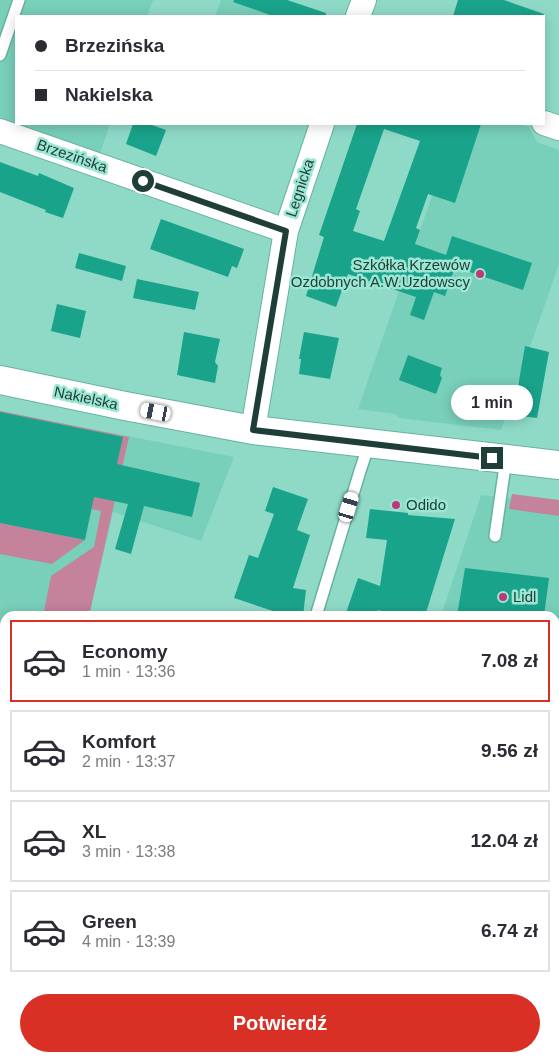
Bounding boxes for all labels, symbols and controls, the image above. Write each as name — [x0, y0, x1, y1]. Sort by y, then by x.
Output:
text: Brzezińska — [65, 35, 164, 56]
text: Nakielska — [65, 84, 153, 105]
street label: Brzezińska — [35, 136, 110, 176]
street label: Legnicka — [282, 156, 317, 219]
route start — [132, 170, 154, 192]
place label: Szkółka Krzewów Ozdobnych A.W.Uzdowscy — [291, 256, 470, 290]
marker: Szkółka Krzewów Ozdobnych A.W.Uzdowscy — [474, 268, 486, 280]
street label: Nakielska — [53, 382, 120, 413]
callout: 1 min — [451, 386, 533, 420]
text: 1 min — [471, 394, 513, 411]
car — [139, 402, 172, 422]
route end — [481, 447, 503, 469]
car — [337, 490, 360, 524]
place label: Odido — [406, 496, 446, 513]
marker: Odido — [390, 499, 402, 511]
place label: Lidl — [513, 588, 536, 605]
marker: Lidl — [497, 591, 509, 603]
icon: car — [22, 639, 67, 684]
text: Economy — [82, 641, 168, 662]
text: 7.08 zł — [481, 650, 538, 671]
text: 1 min · 13:36 — [82, 663, 175, 680]
icon: car — [22, 729, 67, 774]
text: Komfort — [82, 731, 156, 752]
text: 9.56 zł — [481, 740, 538, 761]
text: 2 min · 13:37 — [82, 753, 175, 770]
icon: car — [22, 819, 67, 864]
text: XL — [82, 821, 106, 842]
text: 12.04 zł — [470, 830, 538, 851]
text: 3 min · 13:38 — [82, 843, 175, 860]
icon: car — [22, 909, 67, 954]
text: Green — [82, 911, 137, 932]
text: 6.74 zł — [481, 920, 538, 941]
text: 4 min · 13:39 — [82, 933, 175, 950]
button: Potwierdź — [20, 994, 540, 1052]

